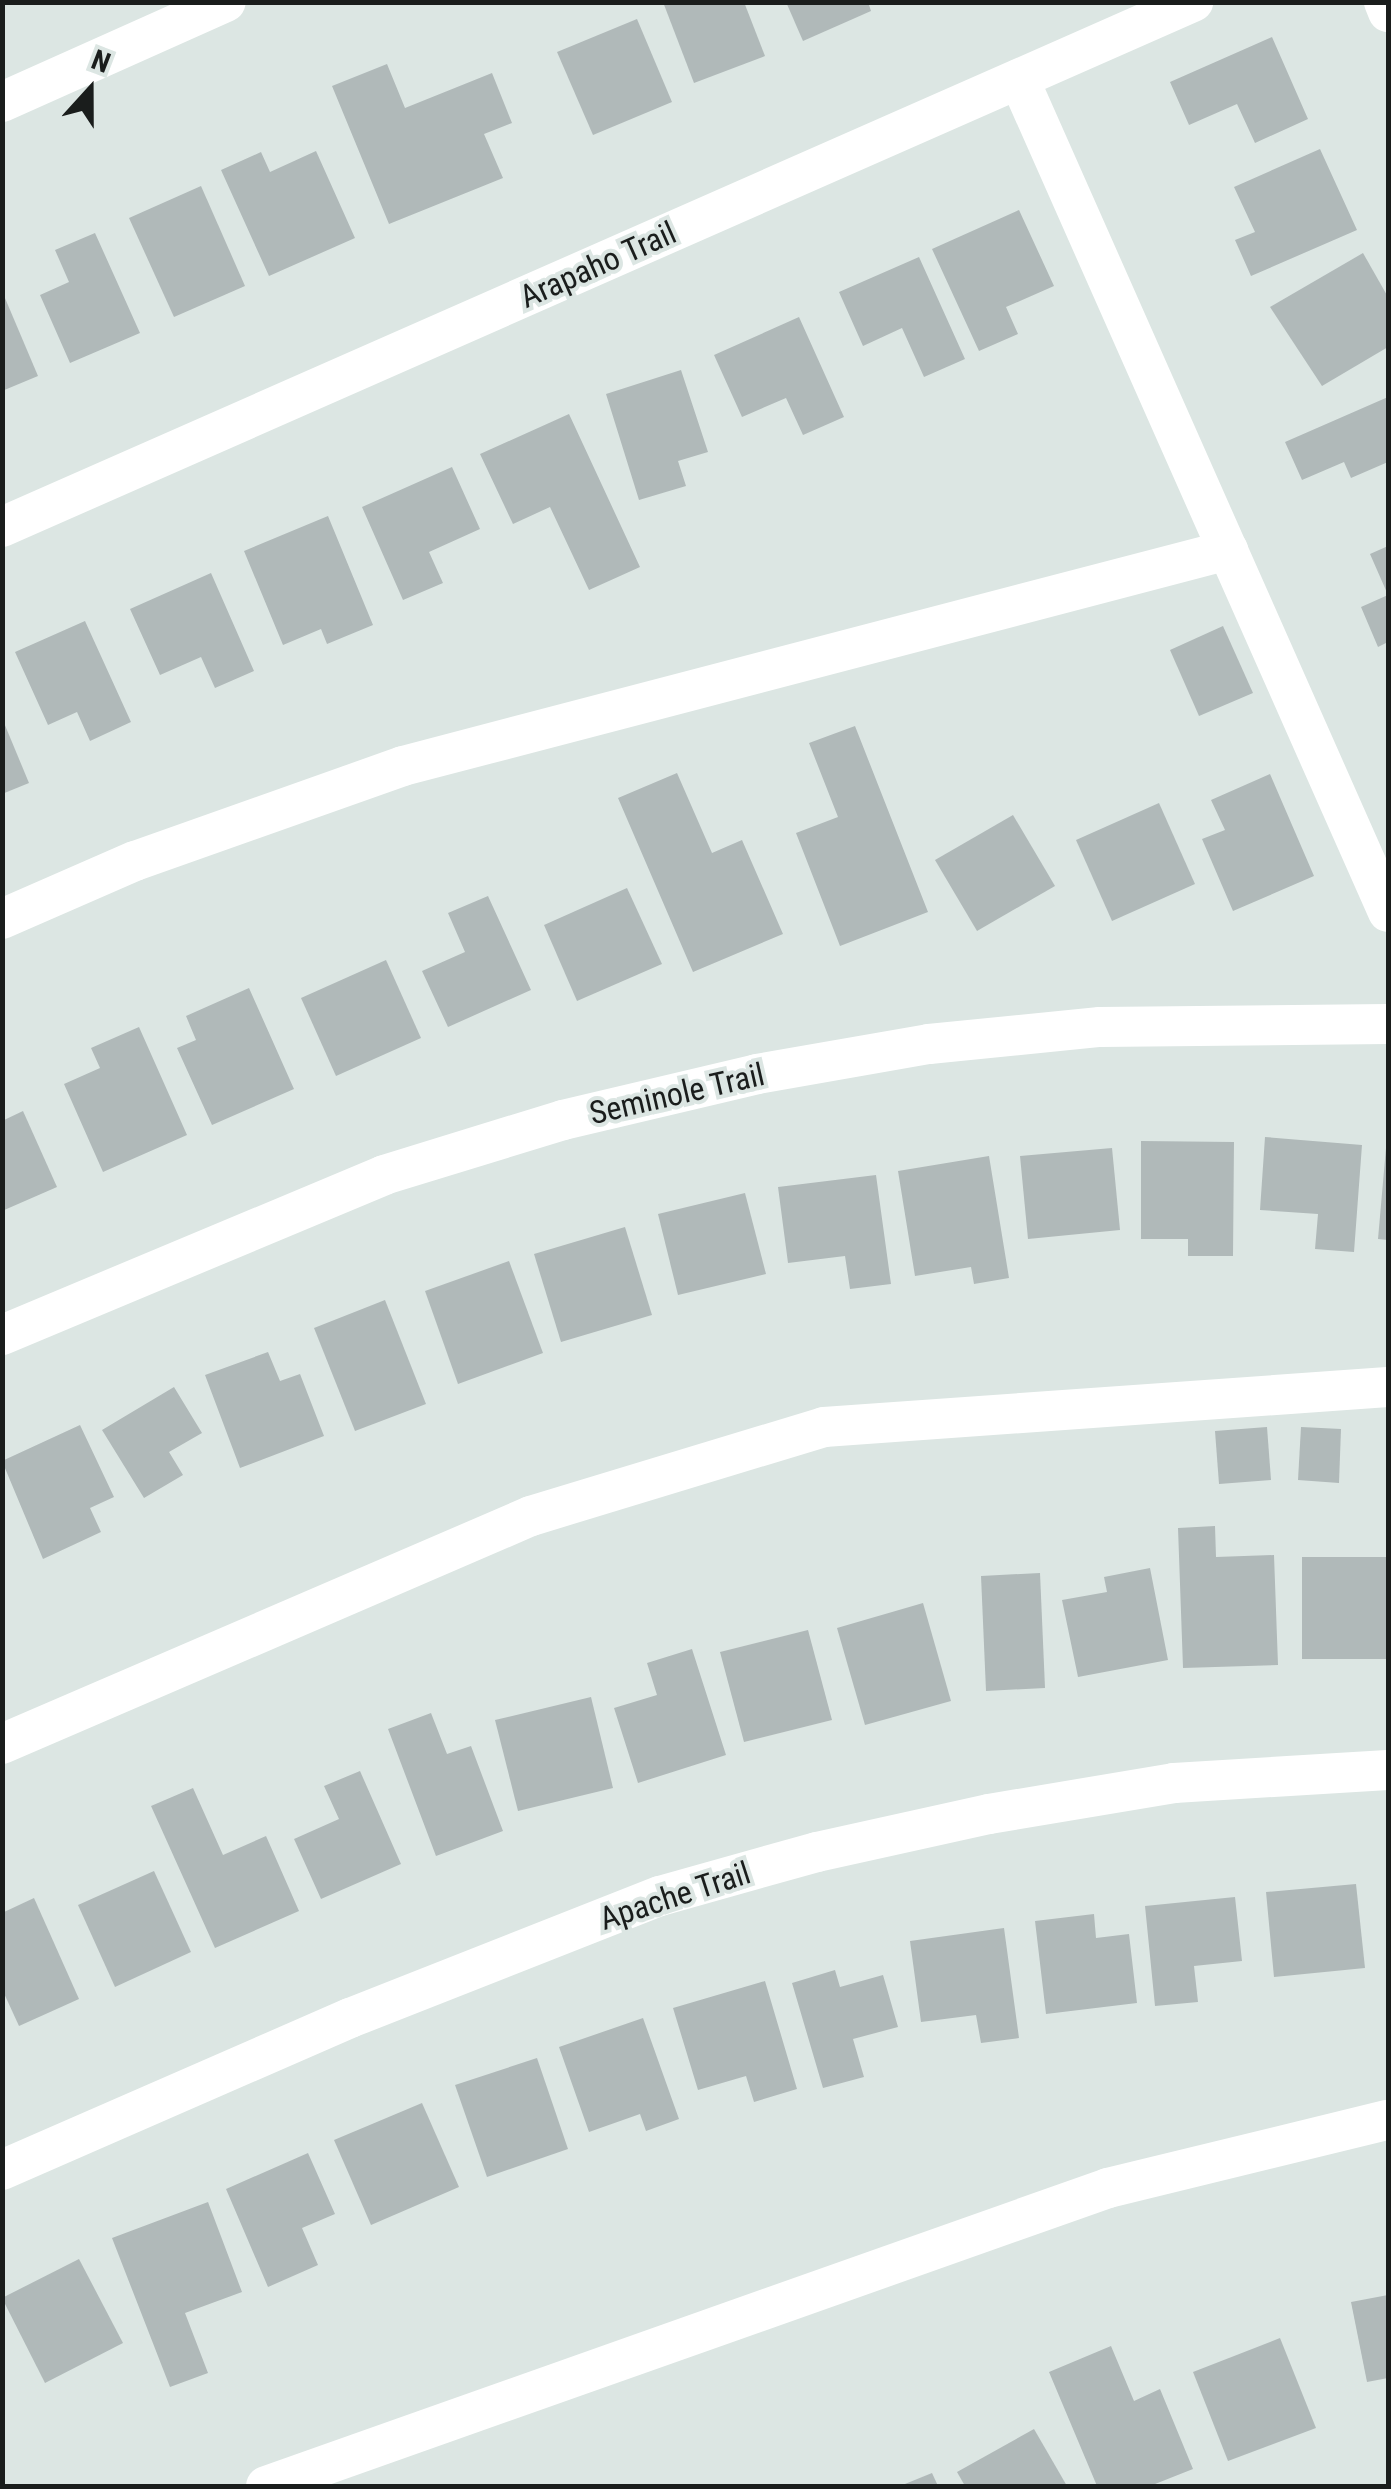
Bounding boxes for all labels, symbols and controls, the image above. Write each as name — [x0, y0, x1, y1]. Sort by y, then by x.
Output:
north arrow — [40, 40, 140, 140]
text: N — [87, 43, 115, 80]
street label: Arapaho Trail — [514, 213, 682, 317]
street label: Seminole Trail — [586, 1055, 768, 1133]
street label: Apache Trail — [595, 1854, 755, 1938]

